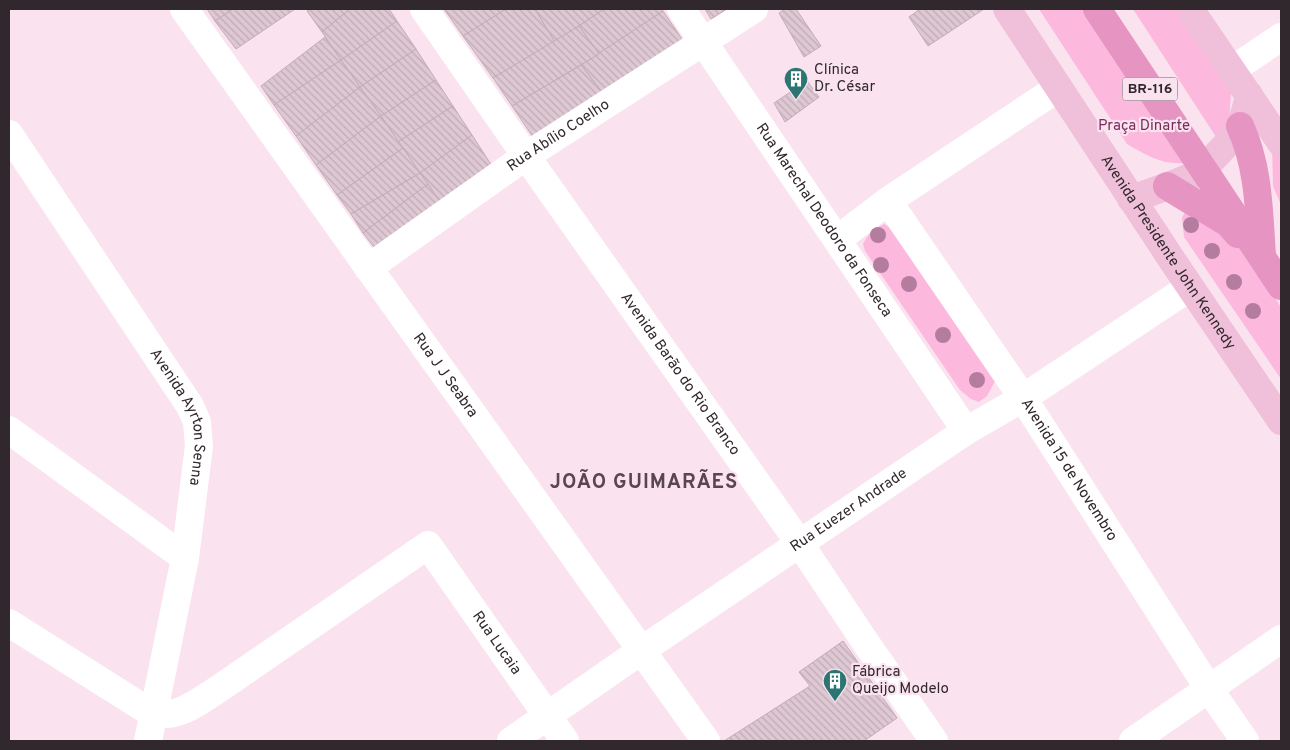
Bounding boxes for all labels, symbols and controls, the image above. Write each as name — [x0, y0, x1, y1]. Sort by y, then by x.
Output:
place label: Clínica Dr. César — [814, 61, 875, 97]
building icon: Clínica Dr. César — [783, 66, 809, 100]
road number: BR-116 — [1122, 78, 1178, 100]
street label: Rua Abílio Coelho — [503, 95, 613, 176]
park label: Praça Dinarte — [1098, 117, 1190, 136]
street label: Rua Marechal Deodoro da Fonseca — [751, 120, 896, 321]
street label: Avenida Presidente John Kennedy — [1096, 152, 1240, 354]
street label: Avenida Barão do Rio Branco — [616, 289, 744, 459]
street label: Rua J J Seabra — [409, 329, 482, 421]
street label: Avenida Ayrton Senna — [145, 345, 209, 487]
street label: Avenida 15 de Novembro — [1016, 395, 1121, 545]
street label: Rua Euezer Andrade — [787, 464, 911, 557]
district label: JOÃO GUIMARÃES — [550, 469, 738, 496]
street label: Rua Lucaia — [468, 607, 525, 679]
place label: Fábrica Queijo Modelo — [852, 663, 949, 699]
building icon: Fábrica Queijo Modelo — [822, 668, 848, 702]

